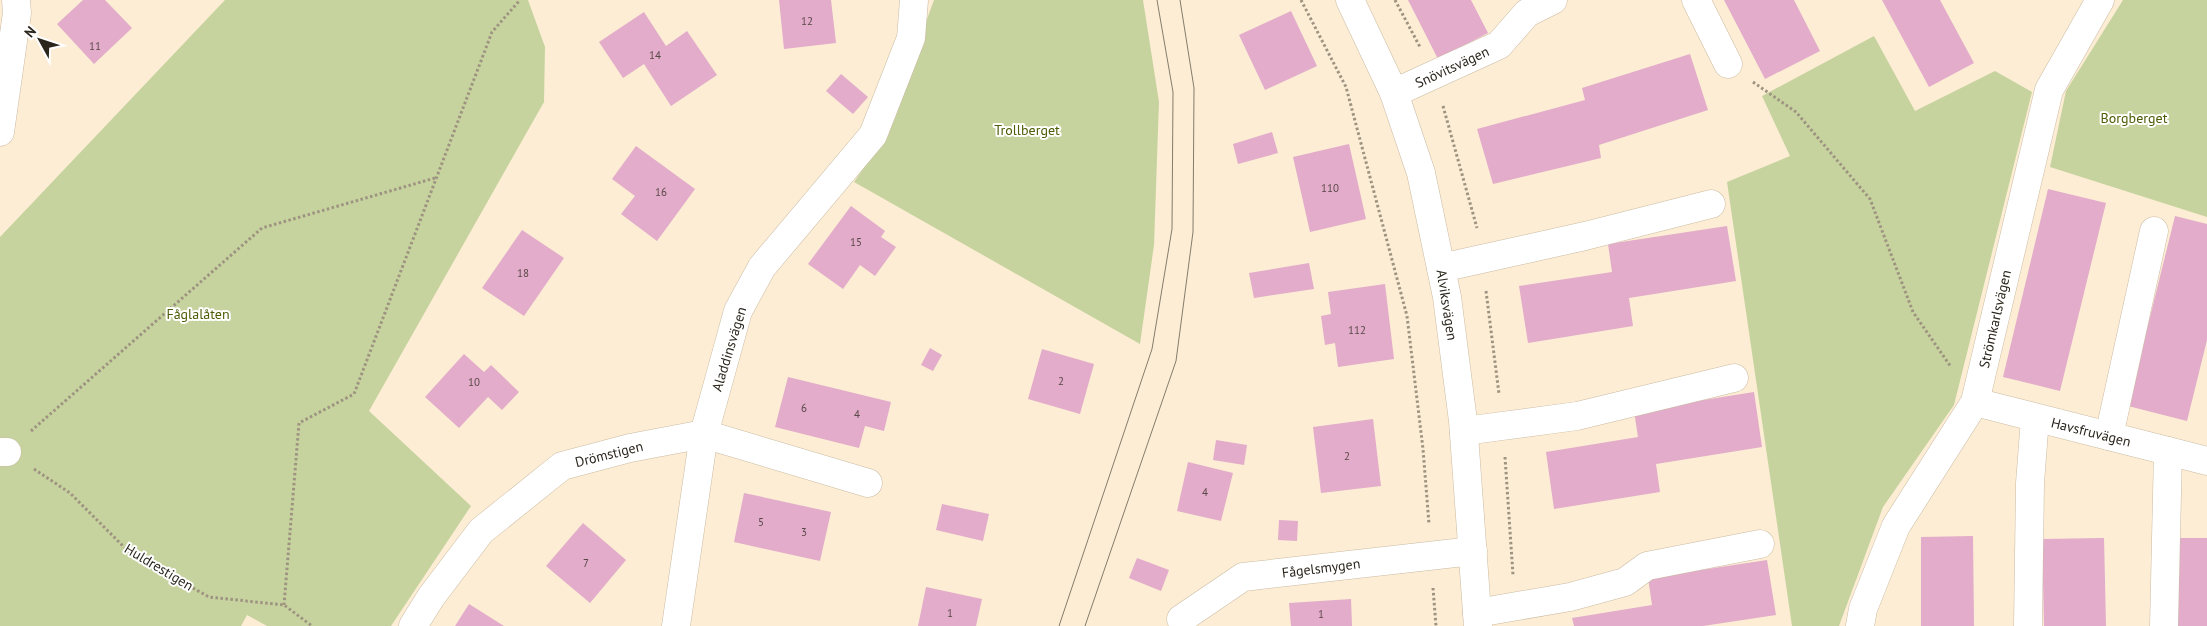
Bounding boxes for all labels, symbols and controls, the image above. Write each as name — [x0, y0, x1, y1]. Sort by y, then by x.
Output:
house number: 12 — [801, 14, 813, 28]
north arrow — [15, 15, 65, 65]
text: N — [20, 22, 40, 41]
house number: 11 — [89, 39, 101, 53]
street label: Snövitsvägen — [1412, 42, 1492, 92]
house number: 14 — [649, 48, 661, 62]
park label: Borgberget — [2101, 109, 2168, 127]
park label: Trollberget — [994, 121, 1060, 139]
house number: 110 — [1321, 181, 1339, 195]
house number: 16 — [655, 185, 667, 199]
house number: 15 — [850, 235, 862, 249]
house number: 18 — [517, 266, 529, 280]
street label: Alviksvägen — [1433, 268, 1461, 342]
street label: Strömkarlsvägen — [1975, 268, 2015, 370]
street label: Aladdinsvägen — [708, 304, 750, 394]
park label: Fåglalåten — [166, 305, 230, 323]
house number: 112 — [1348, 323, 1366, 337]
house number: 2 — [1058, 374, 1064, 388]
house number: 10 — [468, 375, 480, 389]
house number: 6 — [801, 401, 807, 415]
house number: 4 — [854, 407, 860, 421]
street label: Havsfruvägen — [2049, 413, 2133, 451]
street label: Drömstigen — [573, 437, 645, 471]
house number: 2 — [1344, 449, 1350, 463]
house number: 4 — [1202, 485, 1208, 499]
house number: 5 — [758, 515, 764, 529]
house number: 3 — [801, 525, 807, 539]
street label: Huldrestigen — [121, 539, 197, 595]
street label: Fågelsmygen — [1281, 554, 1361, 582]
house number: 7 — [583, 556, 589, 570]
house number: 1 — [947, 606, 953, 620]
house number: 1 — [1318, 607, 1324, 621]

